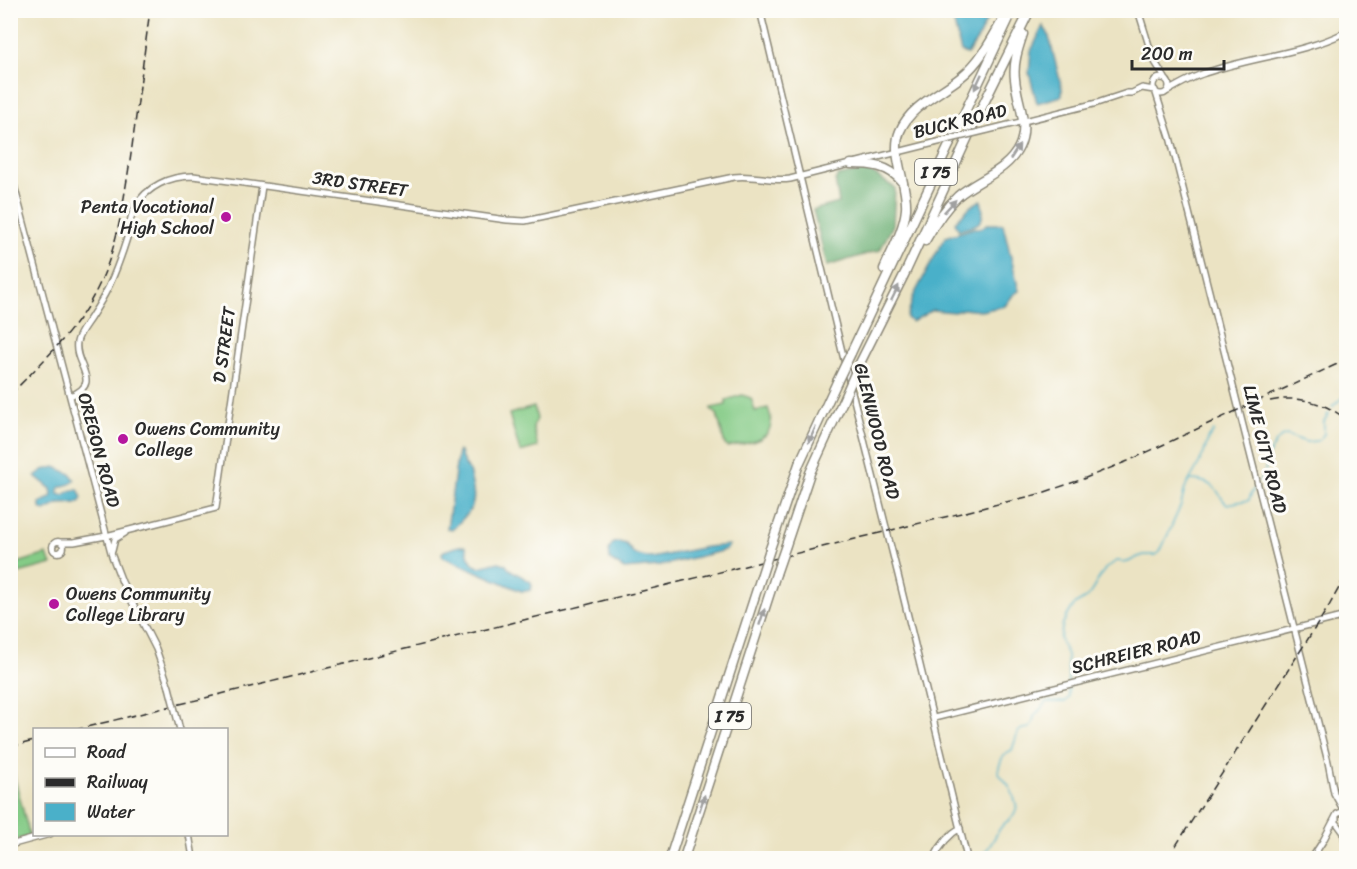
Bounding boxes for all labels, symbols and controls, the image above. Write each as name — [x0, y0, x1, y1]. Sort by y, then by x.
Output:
scale bar — [1132, 33, 1224, 71]
text: 200 m — [1141, 38, 1193, 70]
one-way arrow — [974, 74, 983, 91]
street label: BUCK ROAD — [910, 94, 1010, 148]
one-way arrow — [1010, 143, 1021, 160]
road number: I 75 — [915, 159, 957, 185]
street label: 3RD STREET — [310, 161, 411, 207]
place label: Penta Vocational High School — [81, 191, 215, 244]
one-way arrow — [943, 198, 957, 213]
marker: Penta Vocational High School — [219, 210, 233, 224]
one-way arrow — [890, 284, 900, 301]
street label: D STREET — [203, 304, 245, 385]
street label: GLENWOOD ROAD — [845, 359, 909, 503]
street label: LIME CITY ROAD — [1234, 381, 1296, 517]
street label: OREGON ROAD — [68, 389, 130, 511]
place label: Owens Community College — [135, 413, 280, 466]
one-way arrow — [807, 427, 817, 445]
marker: Owens Community College — [116, 432, 130, 446]
place label: Owens Community College Library — [66, 578, 211, 631]
marker: Owens Community College Library — [47, 597, 61, 611]
one-way arrow — [758, 608, 768, 626]
street label: SCHREIER ROAD — [1068, 620, 1204, 684]
road number: I 75 — [709, 703, 751, 729]
legend — [33, 728, 228, 836]
text: Road — [87, 736, 127, 768]
text: Railway — [87, 766, 149, 798]
one-way arrow — [698, 794, 707, 812]
text: Water — [87, 796, 136, 828]

